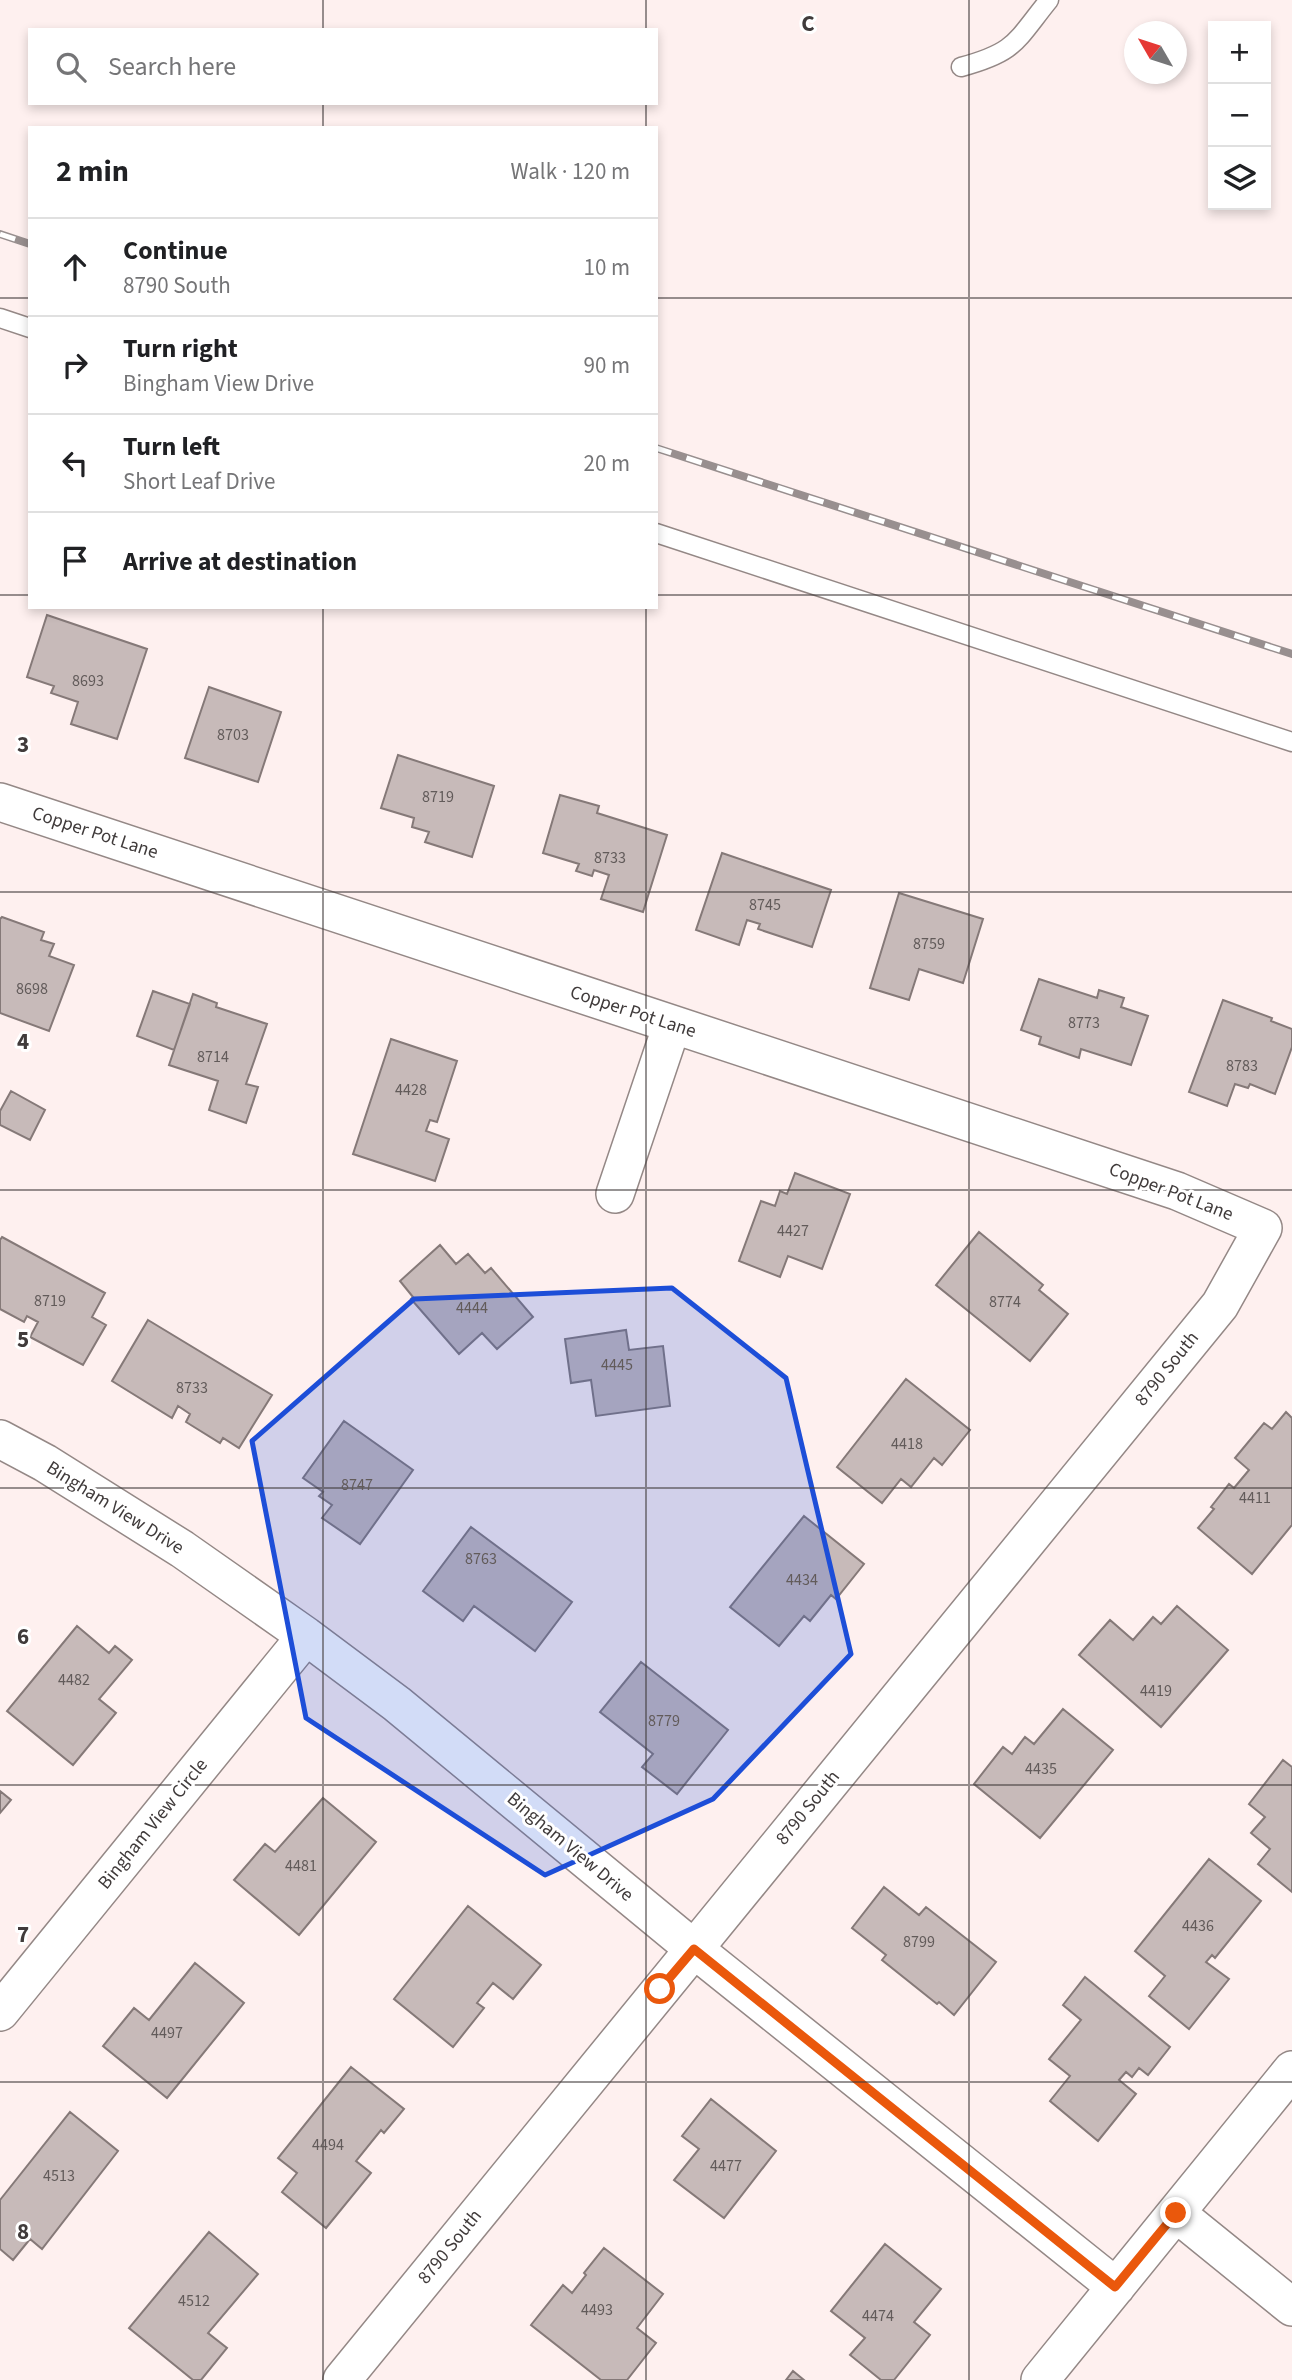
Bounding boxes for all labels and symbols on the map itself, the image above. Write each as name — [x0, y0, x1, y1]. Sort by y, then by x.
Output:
text: C — [801, 7, 815, 40]
north arrow — [1124, 21, 1187, 84]
house number: 8693 — [72, 670, 104, 692]
house number: 8703 — [217, 724, 249, 746]
text: 3 — [17, 728, 29, 761]
house number: 8719 — [422, 786, 454, 808]
street label: Copper Pot Lane — [28, 800, 162, 866]
house number: 8733 — [594, 847, 626, 869]
house number: 8745 — [749, 894, 781, 916]
house number: 8759 — [913, 933, 945, 955]
house number: 8698 — [16, 978, 48, 1000]
street label: Copper Pot Lane — [566, 979, 700, 1045]
house number: 8773 — [1068, 1012, 1100, 1034]
text: 4 — [17, 1025, 29, 1058]
house number: 8714 — [197, 1046, 229, 1068]
house number: 8783 — [1226, 1055, 1258, 1077]
house number: 4428 — [395, 1079, 427, 1101]
street label: Copper Pot Lane — [1105, 1156, 1237, 1228]
house number: 4427 — [777, 1220, 809, 1242]
house number: 8719 — [34, 1290, 66, 1312]
house number: 8774 — [989, 1291, 1021, 1313]
house number: 4444 — [456, 1297, 488, 1319]
text: 5 — [17, 1323, 29, 1356]
street label: 8790 South — [1128, 1326, 1206, 1412]
house number: 4445 — [601, 1354, 633, 1376]
house number: 8733 — [176, 1377, 208, 1399]
house number: 4418 — [891, 1433, 923, 1455]
street label: Bingham View Drive — [41, 1455, 189, 1561]
house number: 8747 — [341, 1474, 373, 1496]
house number: 4411 — [1239, 1487, 1271, 1509]
house number: 8763 — [465, 1548, 497, 1570]
house number: 4434 — [786, 1569, 818, 1591]
text: 6 — [17, 1620, 29, 1653]
house number: 4482 — [58, 1669, 90, 1691]
house number: 4419 — [1140, 1680, 1172, 1702]
house number: 8779 — [648, 1710, 680, 1732]
street label: Bingham View Circle — [92, 1753, 214, 1895]
house number: 4435 — [1025, 1758, 1057, 1780]
street label: 8790 South — [769, 1765, 847, 1851]
street label: Bingham View Drive — [501, 1786, 639, 1908]
house number: 4481 — [285, 1855, 317, 1877]
house number: 4436 — [1182, 1915, 1214, 1937]
text: 7 — [17, 1918, 29, 1951]
house number: 8799 — [903, 1931, 935, 1953]
route start — [644, 1973, 675, 2004]
house number: 4497 — [151, 2022, 183, 2044]
house number: 4494 — [312, 2134, 344, 2156]
house number: 4477 — [710, 2155, 742, 2177]
house number: 4513 — [43, 2165, 75, 2187]
route end — [1160, 2197, 1191, 2228]
street label: 8790 South — [411, 2204, 489, 2290]
text: 8 — [17, 2215, 29, 2248]
house number: 4512 — [178, 2290, 210, 2312]
house number: 4493 — [581, 2299, 613, 2321]
house number: 4474 — [862, 2305, 894, 2327]

